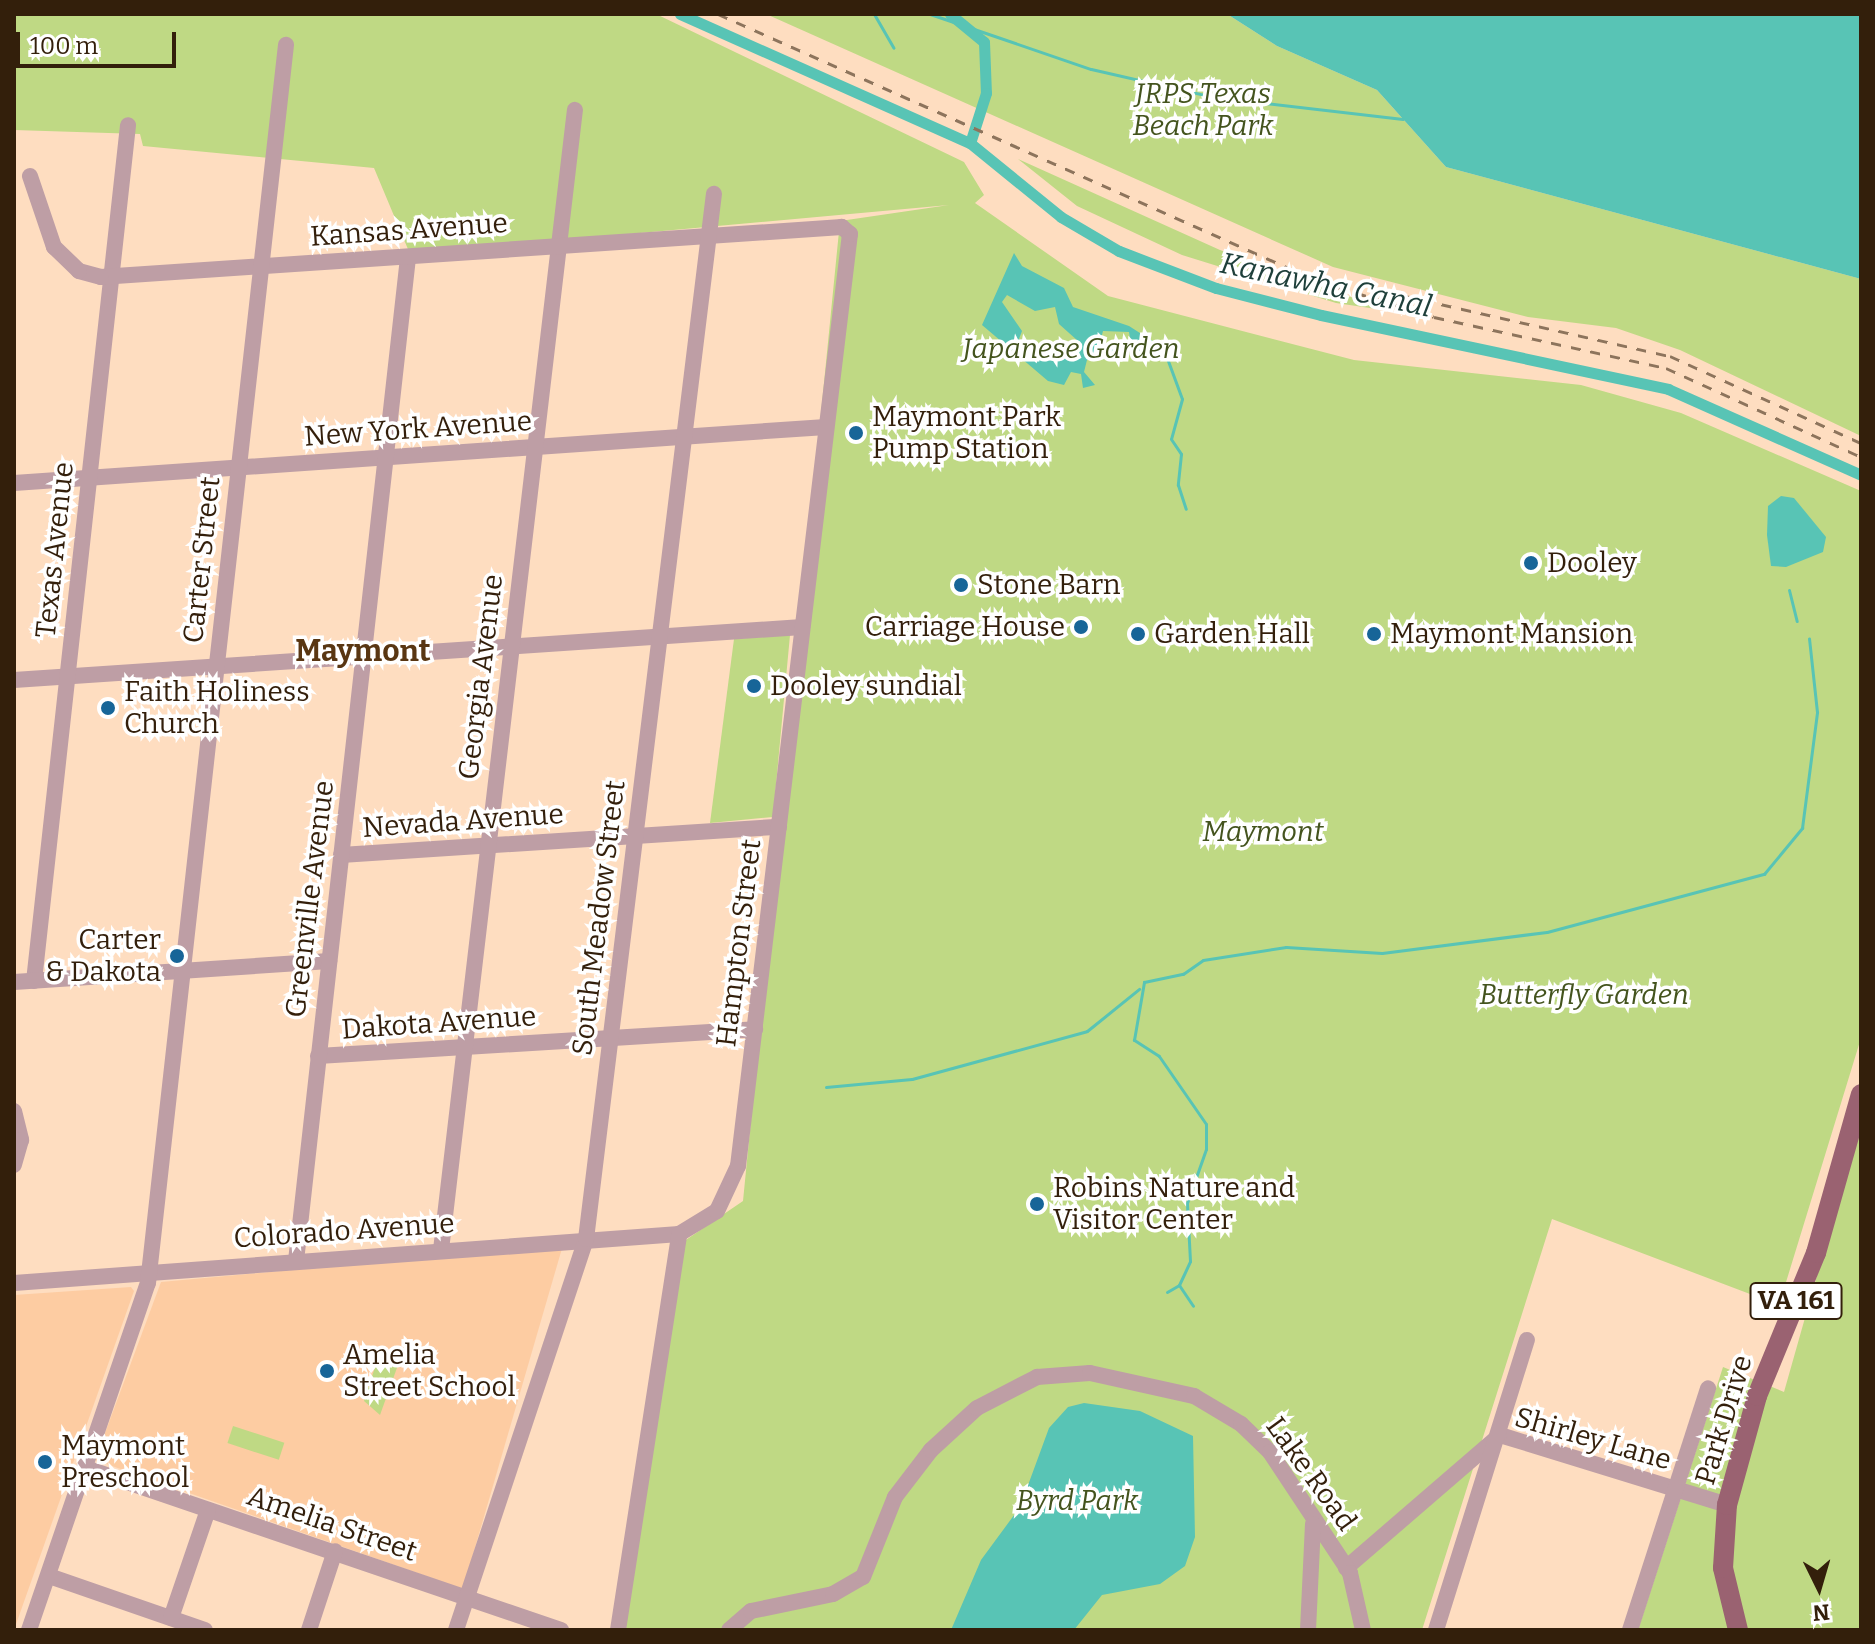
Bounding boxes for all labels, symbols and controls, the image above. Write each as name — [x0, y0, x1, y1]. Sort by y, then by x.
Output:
scale bar — [20, 16, 180, 66]
text: 100 m — [30, 32, 98, 60]
park label: JRPS Texas Beach Park — [1132, 77, 1274, 143]
street label: Kansas Avenue — [309, 206, 509, 254]
water label: Kanawha Canal — [1217, 245, 1435, 325]
park label: Japanese Garden — [963, 332, 1179, 366]
place label: Maymont Park Pump Station — [872, 400, 1061, 466]
street label: New York Avenue — [303, 404, 533, 454]
marker: Maymont Park Pump Station — [847, 424, 865, 442]
street label: Texas Avenue — [29, 460, 81, 640]
street label: Carter Street — [177, 475, 227, 645]
place label: Dooley — [1547, 546, 1637, 580]
marker: Dooley — [1522, 554, 1540, 572]
place label: Stone Barn — [977, 568, 1120, 602]
street label: Georgia Avenue — [452, 573, 510, 781]
marker: Stone Barn — [952, 576, 970, 594]
place label: Carriage House — [865, 610, 1065, 644]
place label: Garden Hall — [1154, 617, 1310, 651]
place label: Maymont Mansion — [1390, 617, 1633, 651]
marker: Carriage House — [1072, 618, 1090, 636]
marker: Garden Hall — [1129, 625, 1147, 643]
marker: Maymont Mansion — [1365, 625, 1383, 643]
district label: Maymont — [295, 633, 431, 669]
place label: Dooley sundial — [770, 669, 962, 703]
place label: Faith Holiness Church — [124, 675, 310, 741]
marker: Dooley sundial — [745, 677, 763, 695]
marker: Faith Holiness Church — [99, 699, 117, 717]
street label: South Meadow Street — [565, 778, 633, 1058]
street label: Greenville Avenue — [279, 779, 341, 1019]
street label: Nevada Avenue — [361, 797, 565, 845]
park label: Maymont — [1202, 815, 1324, 849]
street label: Hampton Street — [710, 837, 768, 1049]
place label: Carter & Dakota — [45, 923, 161, 989]
marker: Carter & Dakota — [168, 947, 186, 965]
park label: Butterfly Garden — [1479, 978, 1689, 1012]
street label: Dakota Avenue — [341, 999, 537, 1047]
place label: Robins Nature and Visitor Center — [1053, 1171, 1295, 1237]
marker: Robins Nature and Visitor Center — [1028, 1195, 1046, 1213]
street label: Colorado Avenue — [233, 1207, 455, 1255]
road number: VA 161 — [1748, 1279, 1844, 1323]
place label: Amelia Street School — [343, 1338, 516, 1404]
street label: Park Drive — [1688, 1351, 1760, 1489]
marker: Amelia Street School — [318, 1362, 336, 1380]
street label: Shirley Lane — [1511, 1401, 1675, 1477]
street label: Lake Road — [1259, 1411, 1363, 1537]
place label: Maymont Preschool — [61, 1429, 189, 1495]
marker: Maymont Preschool — [36, 1453, 54, 1471]
street label: Amelia Street — [243, 1479, 421, 1569]
park label: Byrd Park — [1016, 1484, 1138, 1518]
north arrow — [1779, 1548, 1859, 1628]
text: N — [1812, 1598, 1831, 1627]

